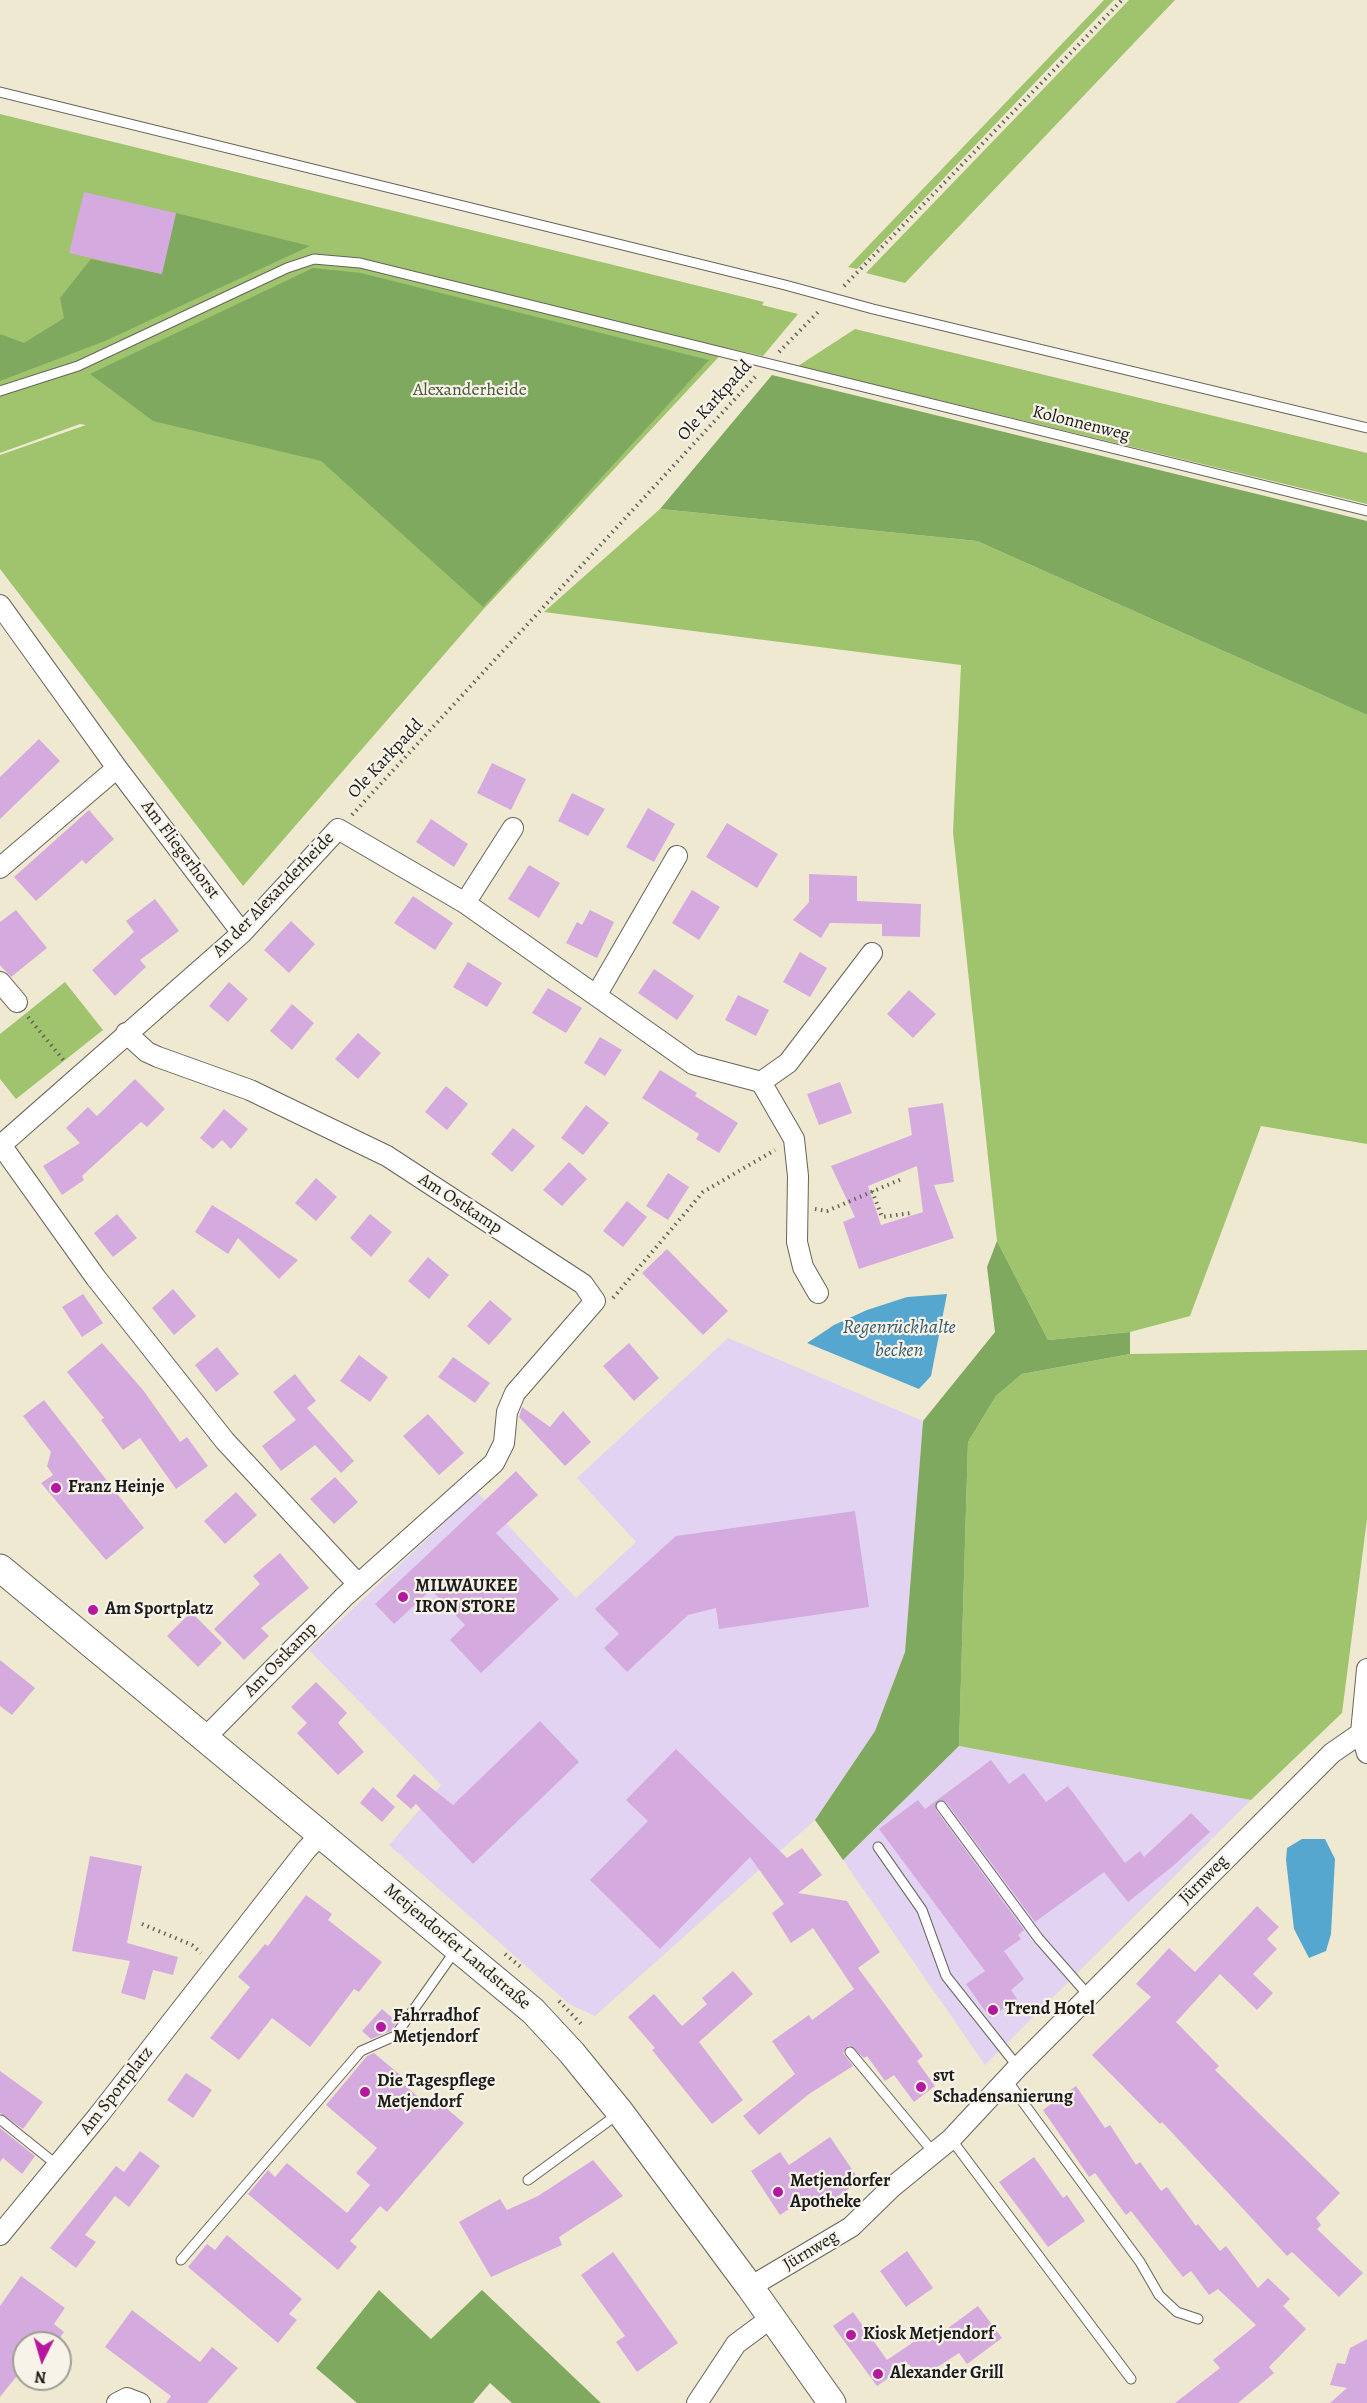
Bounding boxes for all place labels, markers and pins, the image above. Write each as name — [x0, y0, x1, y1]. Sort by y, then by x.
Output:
place label: Franz Heinje — [68, 1477, 165, 1499]
marker: Franz Heinje — [49, 1481, 63, 1495]
place label: MILWAUKEE IRON STORE — [415, 1576, 518, 1618]
marker: MILWAUKEE IRON STORE — [396, 1590, 410, 1604]
place label: Am Sportplatz — [105, 1599, 213, 1621]
marker: Am Sportplatz — [86, 1603, 100, 1617]
place label: Trend Hotel — [1005, 1999, 1095, 2021]
marker: Trend Hotel — [986, 2003, 1000, 2017]
place label: Fahrradhof Metjendorf — [393, 2006, 478, 2048]
marker: Fahrradhof Metjendorf — [374, 2020, 388, 2034]
place label: svt Schadensanierung — [933, 2066, 1073, 2108]
place label: Die Tagespflege Metjendorf — [377, 2071, 495, 2114]
marker: svt Schadensanierung — [914, 2080, 928, 2094]
marker: Die Tagespflege Metjendorf — [358, 2085, 372, 2099]
place label: Metjendorfer Apotheke — [790, 2171, 891, 2214]
marker: Metjendorfer Apotheke — [771, 2185, 785, 2199]
place label: Kiosk Metjendorf — [863, 2324, 994, 2346]
marker: Kiosk Metjendorf — [844, 2328, 858, 2342]
place label: Alexander Grill — [890, 2363, 1003, 2385]
marker: Alexander Grill — [871, 2367, 885, 2381]

